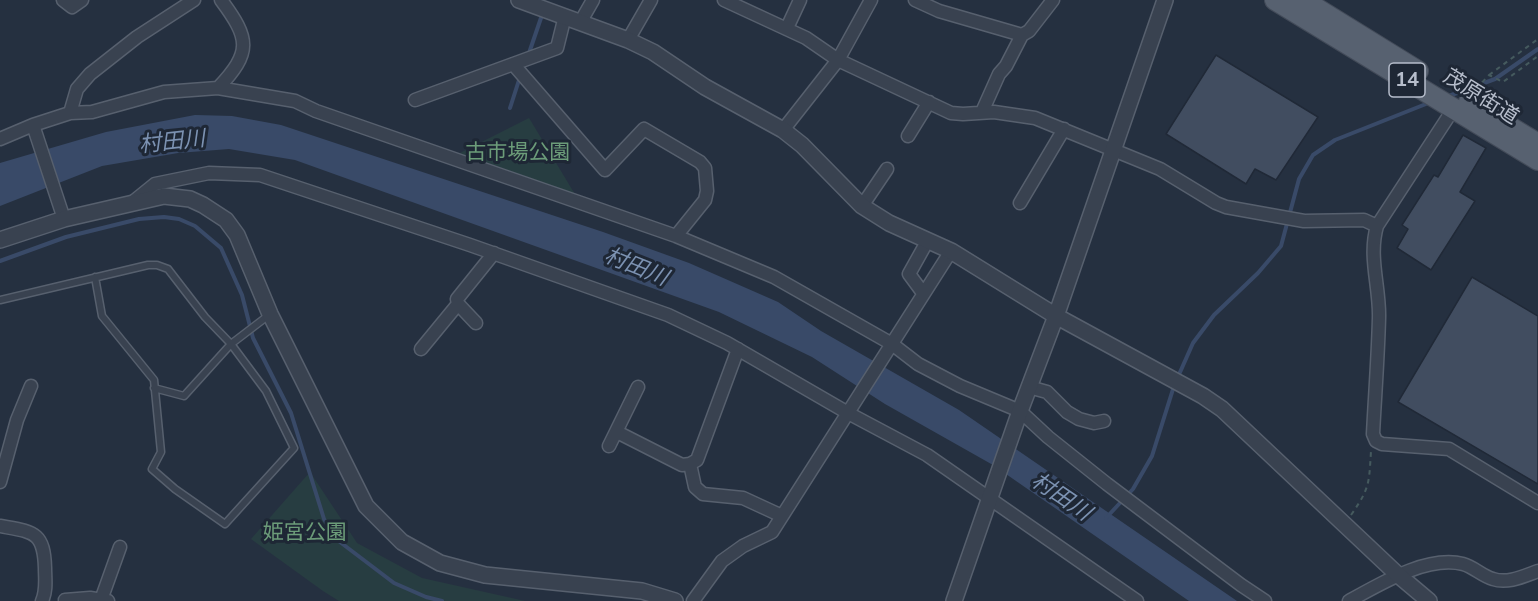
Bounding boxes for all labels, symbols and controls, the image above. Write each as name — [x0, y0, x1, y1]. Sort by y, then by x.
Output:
road number: 14 — [1389, 63, 1425, 97]
street label: 茂原街道 — [1439, 64, 1523, 130]
water label: 村田川 — [138, 125, 206, 159]
park label: 古市場公園 — [466, 140, 570, 166]
water label: 村田川 — [600, 242, 672, 292]
water label: 村田川 — [1026, 468, 1096, 526]
park label: 姫宮公園 — [263, 520, 347, 546]

